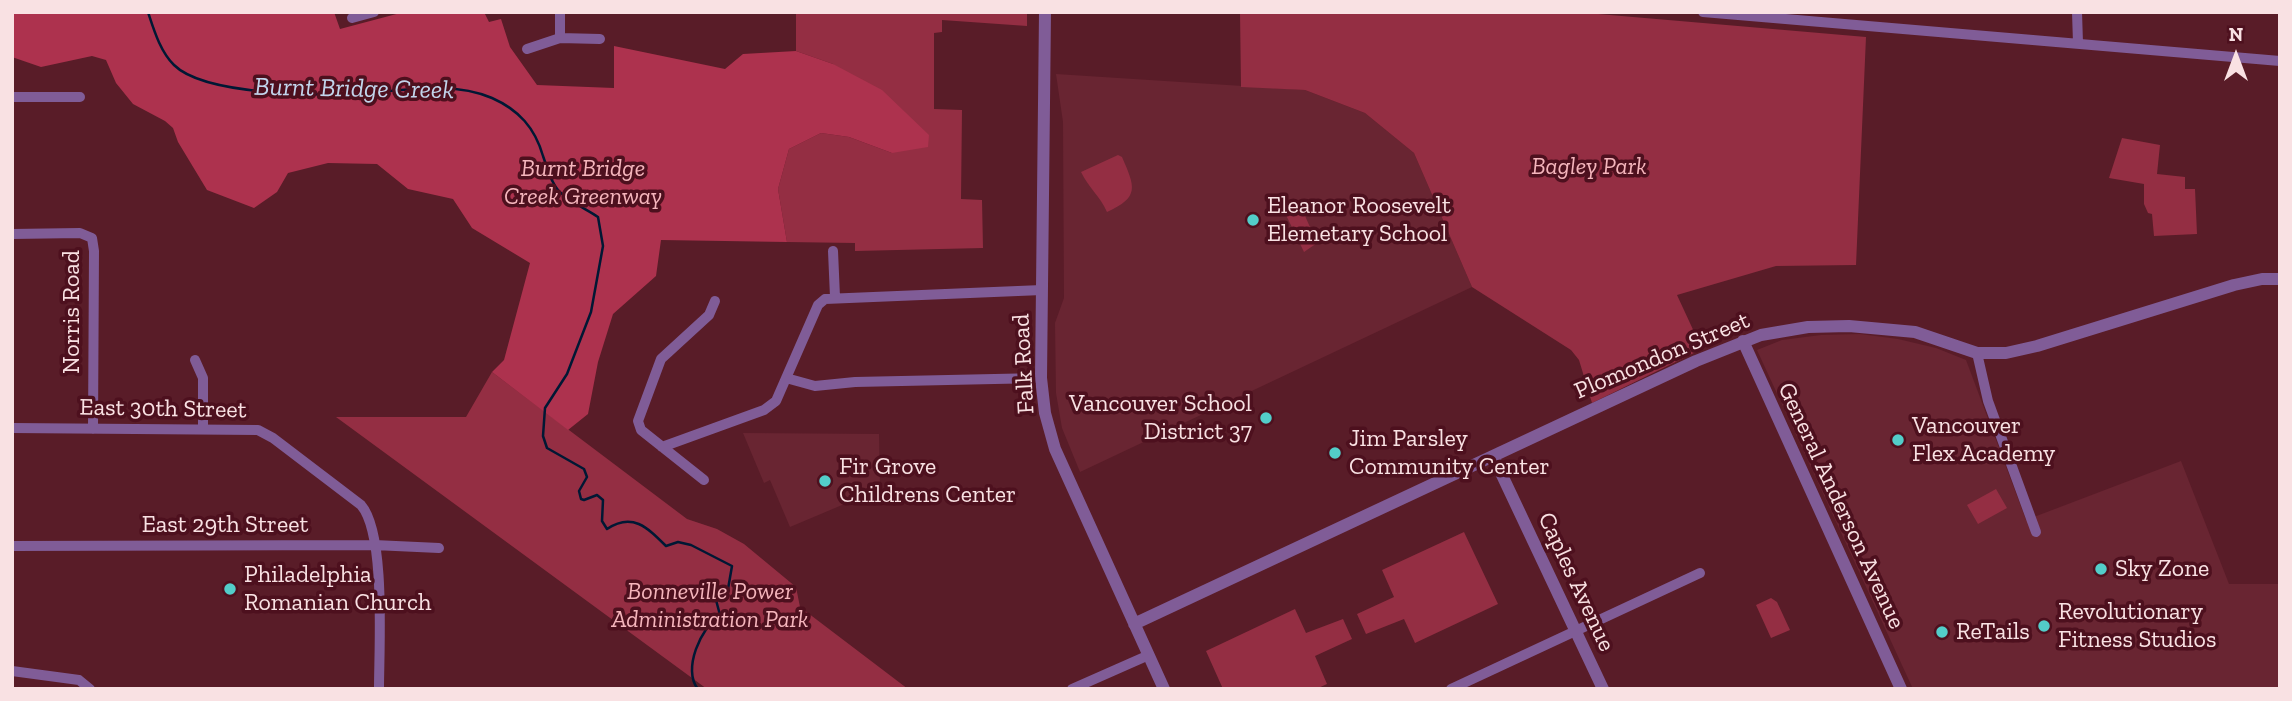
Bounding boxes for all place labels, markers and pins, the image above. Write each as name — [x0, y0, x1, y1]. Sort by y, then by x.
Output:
place label: Eleanor Roosevelt Elemetary School — [1267, 192, 1451, 248]
marker: Eleanor Roosevelt Elemetary School — [1245, 212, 1261, 228]
place label: Vancouver School District 37 — [1069, 390, 1252, 446]
marker: Vancouver School District 37 — [1258, 410, 1274, 426]
place label: Vancouver Flex Academy — [1912, 412, 2055, 468]
place label: Jim Parsley Community Center — [1349, 425, 1550, 481]
marker: Vancouver Flex Academy — [1890, 432, 1906, 448]
marker: Jim Parsley Community Center — [1327, 445, 1343, 461]
place label: Fir Grove Childrens Center — [839, 453, 1016, 509]
marker: Fir Grove Childrens Center — [817, 473, 833, 489]
place label: Sky Zone — [2115, 555, 2209, 583]
place label: Philadelphia Romanian Church — [244, 561, 431, 617]
marker: Sky Zone — [2093, 561, 2109, 577]
marker: Philadelphia Romanian Church — [222, 581, 238, 597]
place label: Revolutionary Fitness Studios — [2058, 598, 2216, 654]
place label: ReTails — [1956, 618, 2030, 646]
marker: Revolutionary Fitness Studios — [2036, 618, 2052, 634]
marker: ReTails — [1934, 624, 1950, 640]

